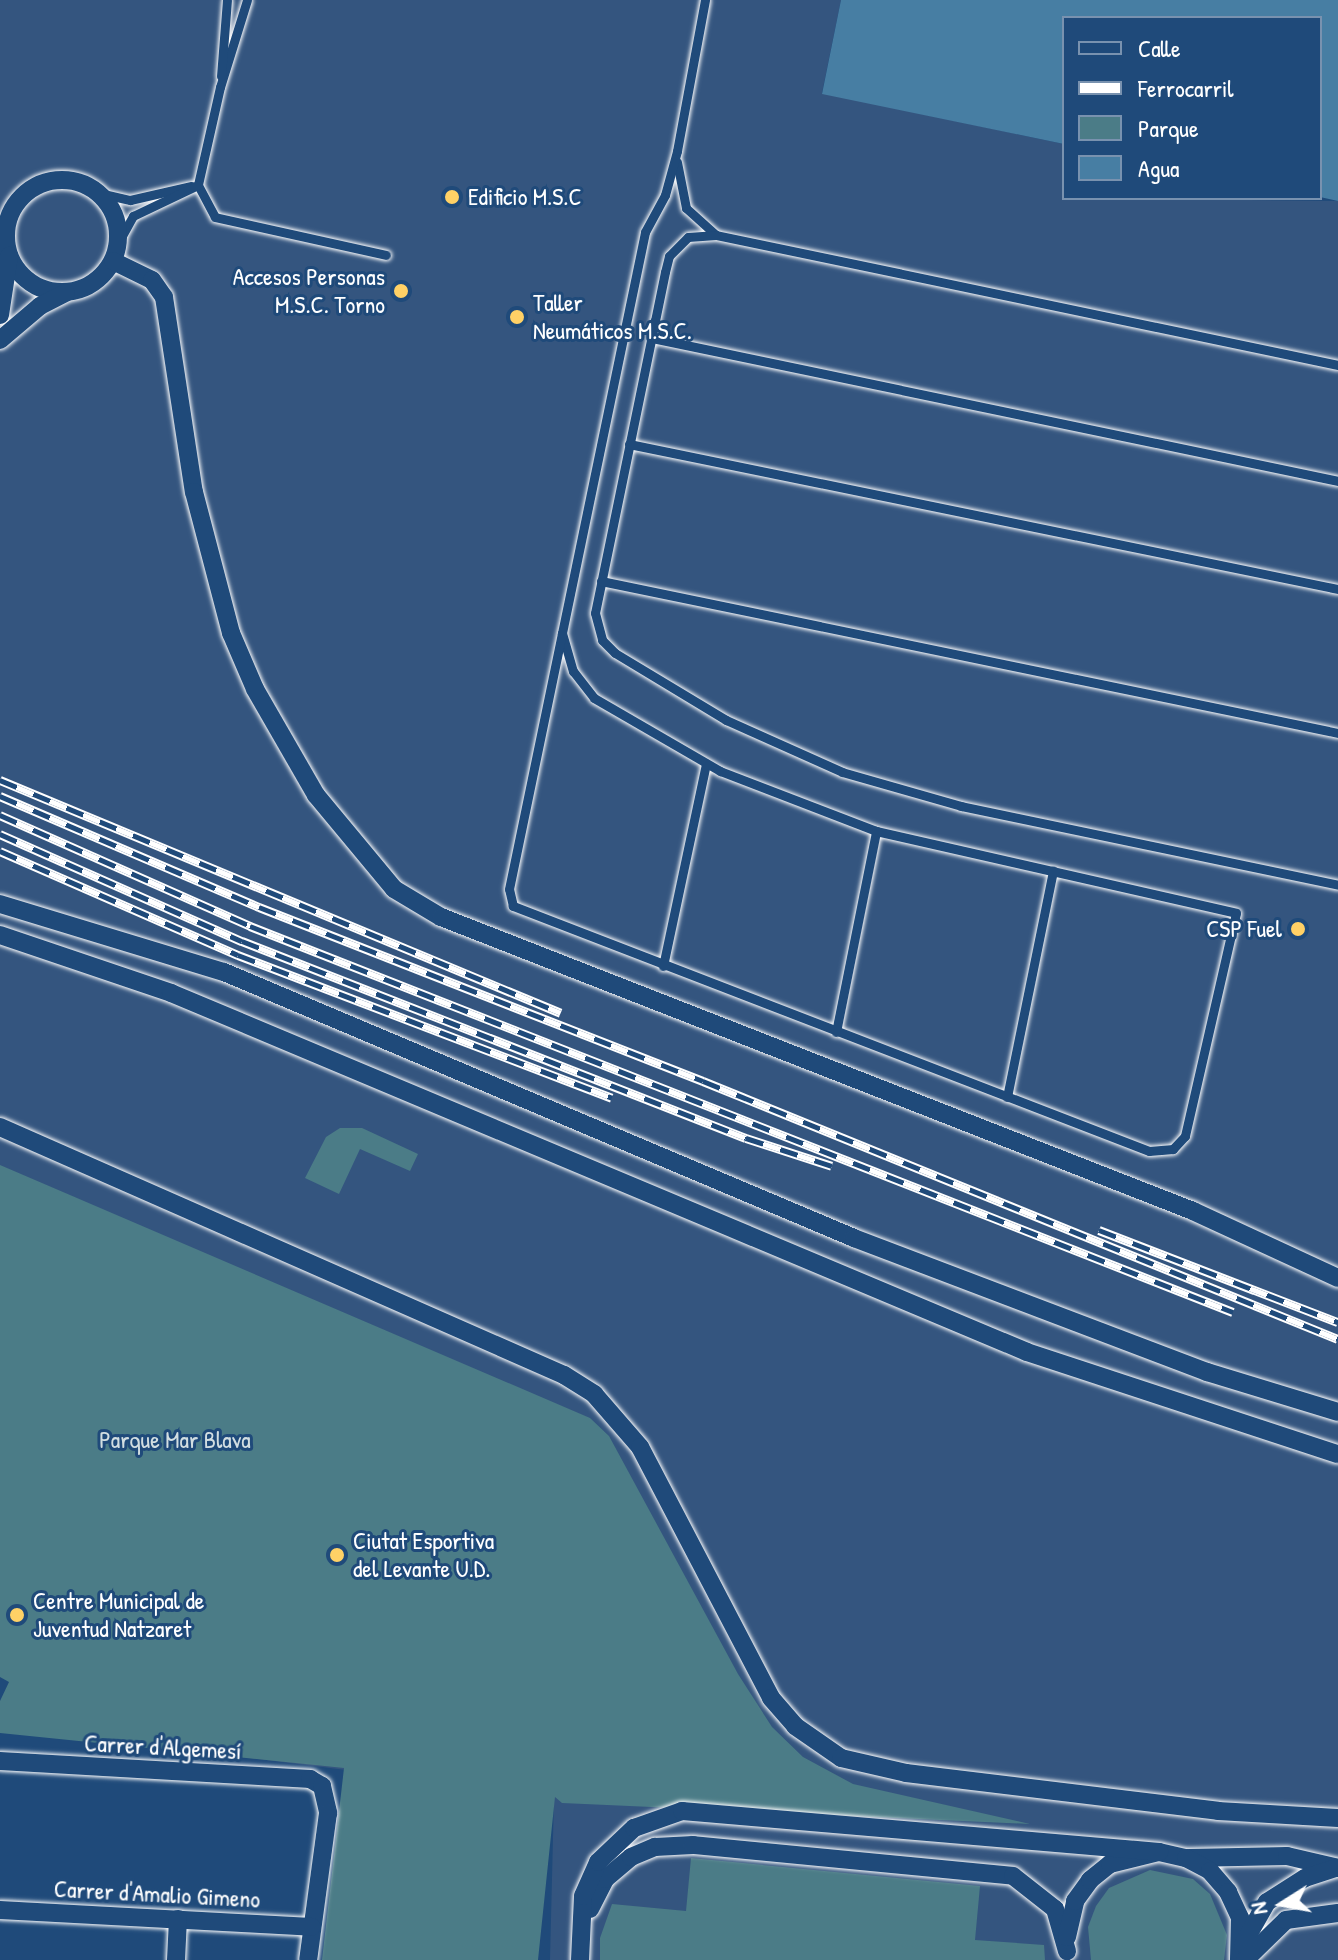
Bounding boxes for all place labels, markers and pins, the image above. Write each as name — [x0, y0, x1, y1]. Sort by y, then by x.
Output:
place label: Edificio M.S.C — [468, 183, 582, 211]
marker: Edificio M.S.C — [443, 188, 461, 206]
place label: Accesos Personas M.S.C. Torno — [233, 263, 385, 319]
marker: Accesos Personas M.S.C. Torno — [392, 282, 410, 300]
place label: Taller Neumáticos M.S.C. — [533, 289, 692, 345]
marker: Taller Neumáticos M.S.C. — [508, 308, 526, 326]
place label: CSP Fuel — [1206, 915, 1282, 943]
marker: CSP Fuel — [1289, 920, 1307, 938]
place label: Ciutat Esportiva del Levante U.D. — [353, 1527, 494, 1583]
marker: Ciutat Esportiva del Levante U.D. — [328, 1546, 346, 1564]
place label: Centre Municipal de Juventud Natzaret — [33, 1587, 204, 1643]
marker: Centre Municipal de Juventud Natzaret — [8, 1606, 26, 1624]

